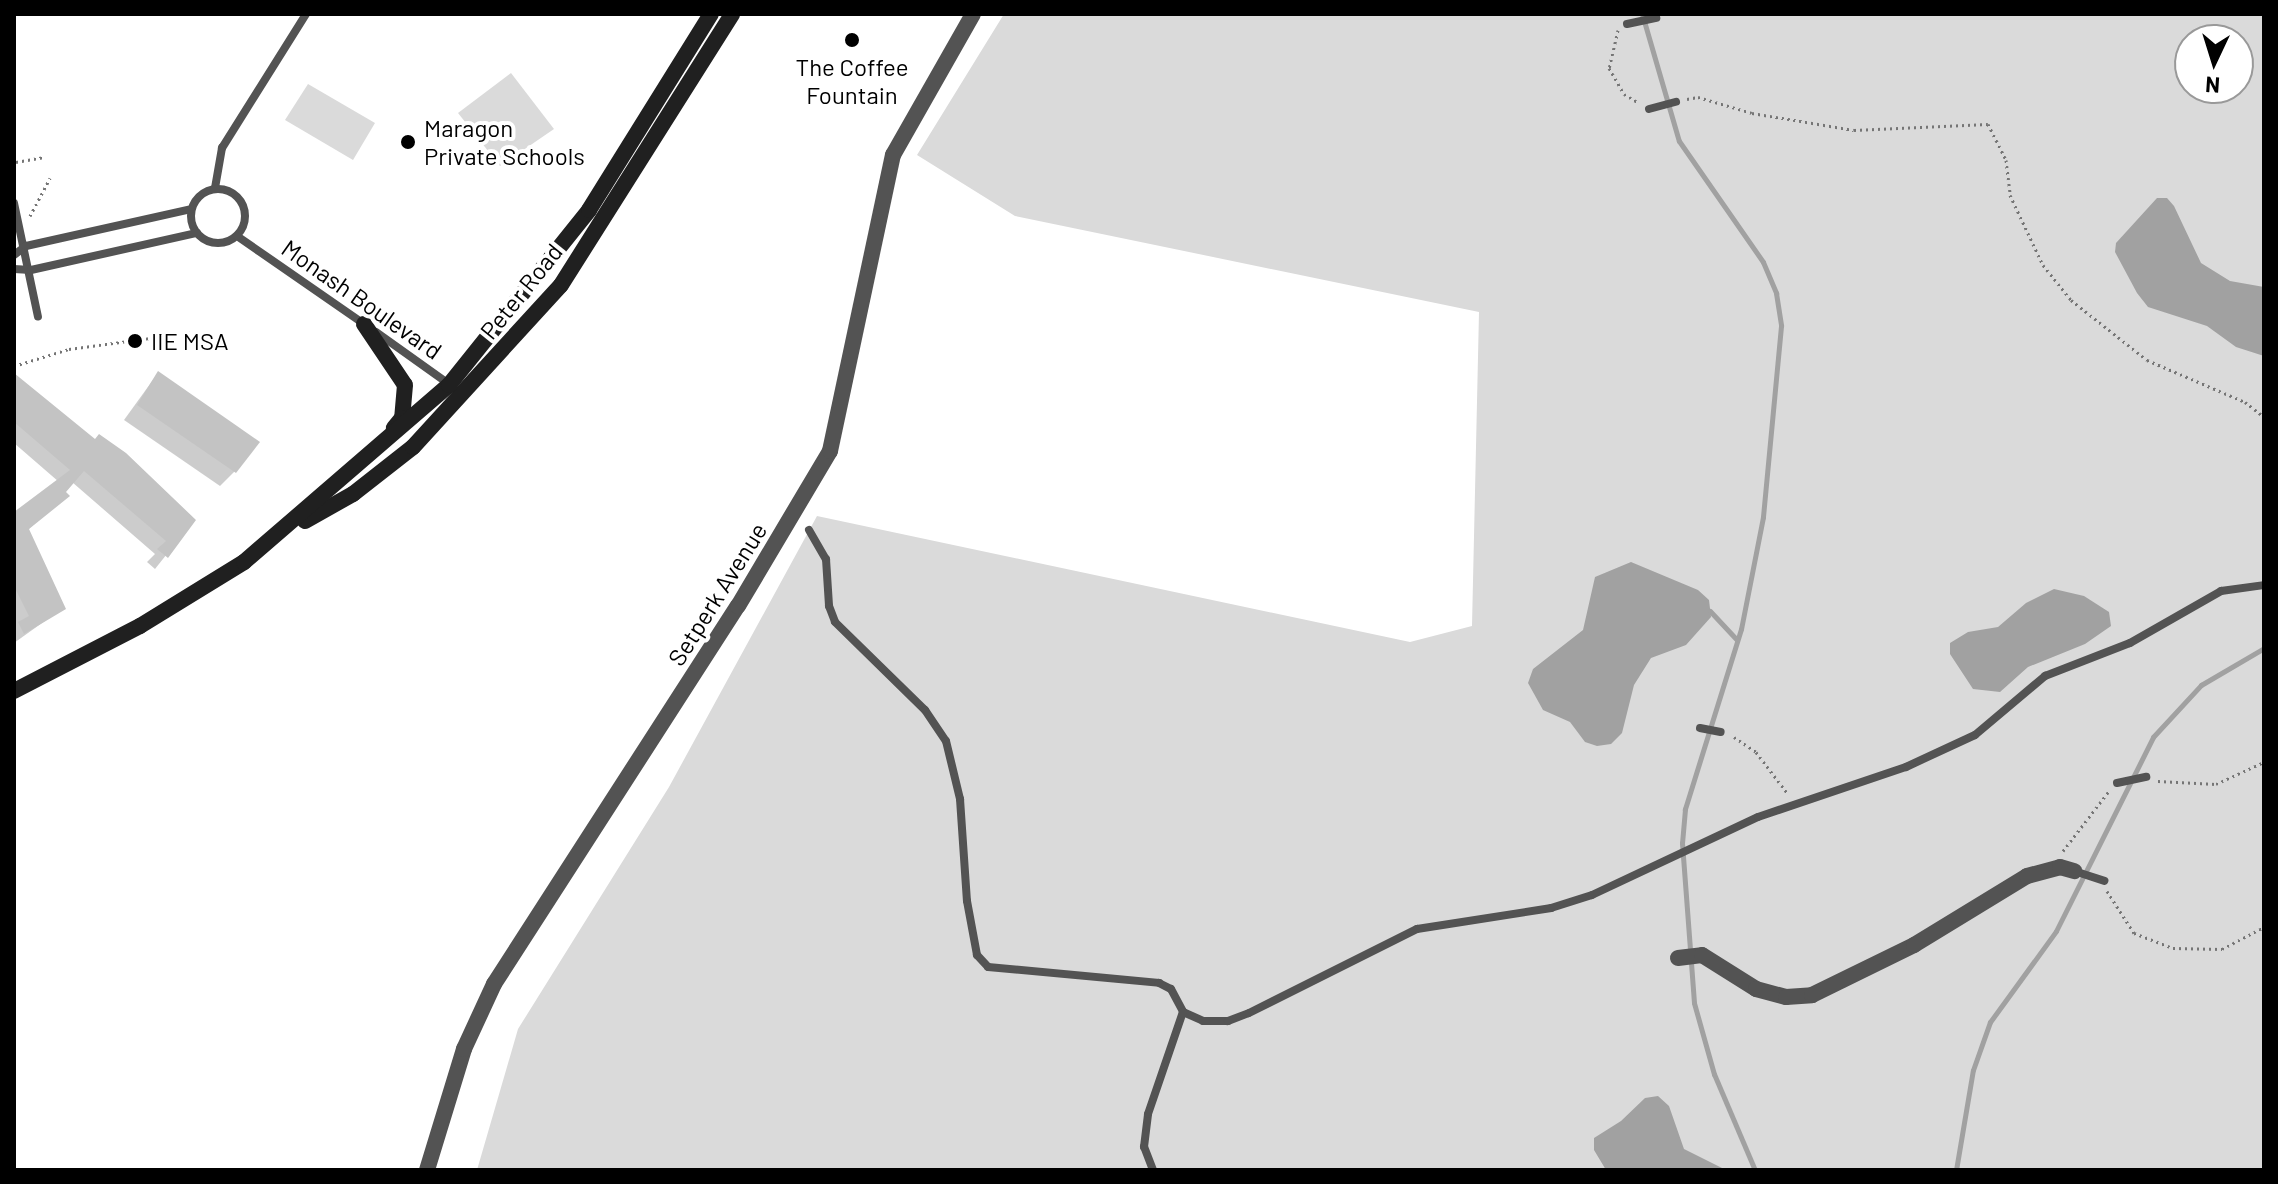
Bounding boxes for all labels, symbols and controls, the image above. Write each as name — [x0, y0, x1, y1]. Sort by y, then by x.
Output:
north arrow — [2174, 24, 2254, 104]
marker: The Coffee Fountain — [843, 31, 861, 49]
place label: The Coffee Fountain — [795, 53, 909, 109]
text: N — [2204, 72, 2221, 99]
place label: Maragon Private Schools — [424, 114, 585, 170]
marker: Maragon Private Schools — [399, 133, 417, 151]
street label: Monash Boulevard — [276, 233, 448, 365]
street label: Peter Road — [474, 238, 568, 344]
place label: IIE MSA — [151, 327, 228, 355]
marker: IIE MSA — [126, 332, 144, 350]
street label: Setperk Avenue — [662, 517, 772, 671]

